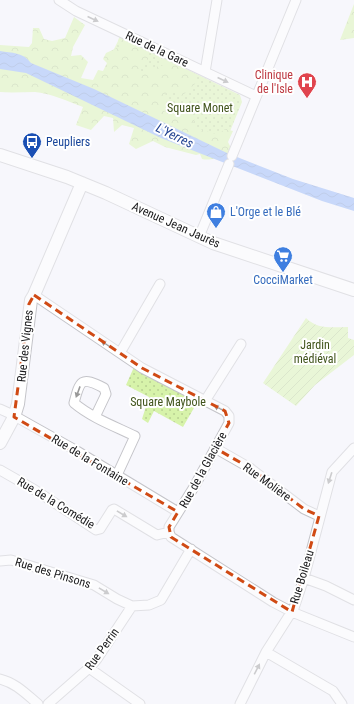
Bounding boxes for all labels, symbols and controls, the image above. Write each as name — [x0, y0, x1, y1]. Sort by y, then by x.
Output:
one-way arrow — [87, 16, 98, 22]
street label: Rue de la Gare — [123, 28, 191, 70]
place label: Clinique de l'Isle — [255, 68, 293, 96]
hospital icon: Clinique de l'Isle — [296, 71, 318, 99]
one-way arrow — [217, 77, 229, 83]
park label: Square Monet — [167, 101, 233, 115]
water label: L'Yerres — [154, 120, 196, 151]
bus stop icon: Peupliers — [21, 131, 43, 159]
place label: Peupliers — [46, 135, 90, 149]
street label: Avenue Jean Jaurès — [130, 199, 222, 251]
shop icon: L'Orge et le Blé — [205, 201, 227, 229]
place label: L'Orge et le Blé — [230, 205, 301, 219]
supermarket icon: CocciMarket — [272, 245, 294, 273]
place label: CocciMarket — [253, 273, 313, 287]
street label: Rue des Vignes — [14, 309, 36, 383]
park label: Jardin médiéval — [294, 338, 336, 366]
one-way arrow — [100, 340, 112, 347]
one-way arrow — [74, 386, 80, 398]
park label: Square Maybole — [130, 395, 206, 409]
one-way arrow — [213, 405, 225, 411]
street label: Rue de la Glacière — [176, 429, 230, 510]
street label: Rue de la Fontaine — [49, 432, 131, 489]
street label: Rue Molière — [240, 460, 294, 504]
one-way arrow — [327, 473, 333, 485]
street label: Rue de la Comédie — [15, 474, 98, 532]
one-way arrow — [116, 510, 128, 517]
street label: Rue Boileau — [287, 548, 317, 606]
street label: Rue des Pinsons — [13, 555, 93, 591]
one-way arrow — [99, 587, 109, 595]
street label: Rue Perrin — [82, 625, 122, 673]
one-way arrow — [254, 663, 261, 675]

